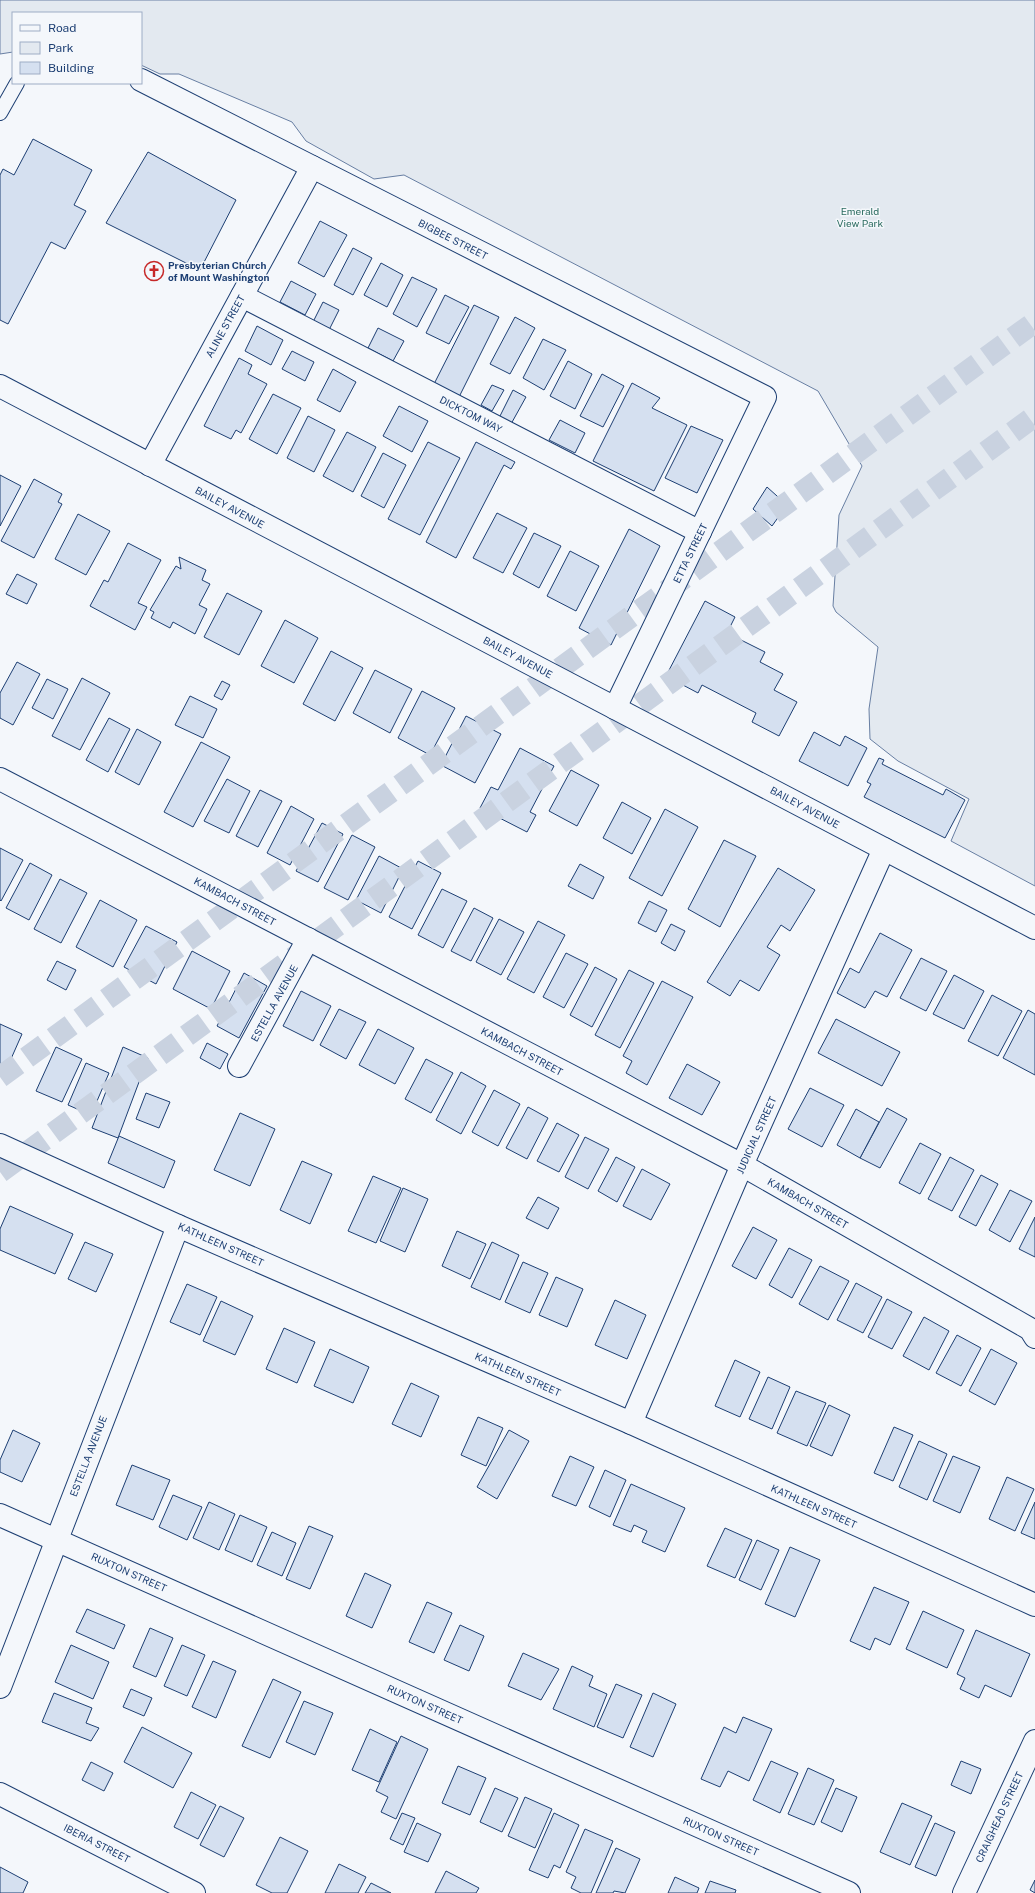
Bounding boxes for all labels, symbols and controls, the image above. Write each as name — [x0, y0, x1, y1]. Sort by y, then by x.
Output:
legend — [12, 12, 142, 84]
text: Road — [48, 21, 76, 35]
text: Park — [48, 41, 74, 55]
text: Building — [48, 61, 94, 75]
park label: Emerald View Park — [837, 205, 884, 229]
street label: BIGBEE STREET — [416, 216, 490, 262]
place label: Presbyterian Church of Mount Washington — [168, 259, 269, 283]
church icon: Presbyterian Church of Mount Washington — [143, 260, 165, 282]
street label: ALINE STREET — [203, 293, 247, 359]
street label: DICKTOM WAY — [438, 393, 504, 435]
street label: BAILEY AVENUE — [193, 484, 267, 530]
street label: ETTA STREET — [670, 521, 710, 585]
street label: BAILEY AVENUE — [481, 634, 555, 680]
street label: BAILEY AVENUE — [768, 784, 842, 830]
street label: KAMBACH STREET — [192, 874, 278, 928]
street label: ESTELLA AVENUE — [248, 963, 300, 1043]
street label: KAMBACH STREET — [479, 1024, 565, 1078]
street label: JUDICIAL STREET — [734, 1094, 778, 1176]
street label: KAMBACH STREET — [766, 1175, 851, 1231]
street label: KATHLEEN STREET — [176, 1220, 266, 1268]
street label: KATHLEEN STREET — [473, 1350, 563, 1398]
street label: ESTELLA AVENUE — [67, 1414, 109, 1498]
street label: KATHLEEN STREET — [769, 1482, 859, 1530]
street label: RUXTON STREET — [89, 1550, 169, 1594]
street label: RUXTON STREET — [385, 1682, 465, 1726]
street label: CRAIGHEAD STREET — [973, 1770, 1025, 1864]
street label: RUXTON STREET — [681, 1814, 761, 1858]
street label: IBERIA STREET — [62, 1821, 132, 1865]

